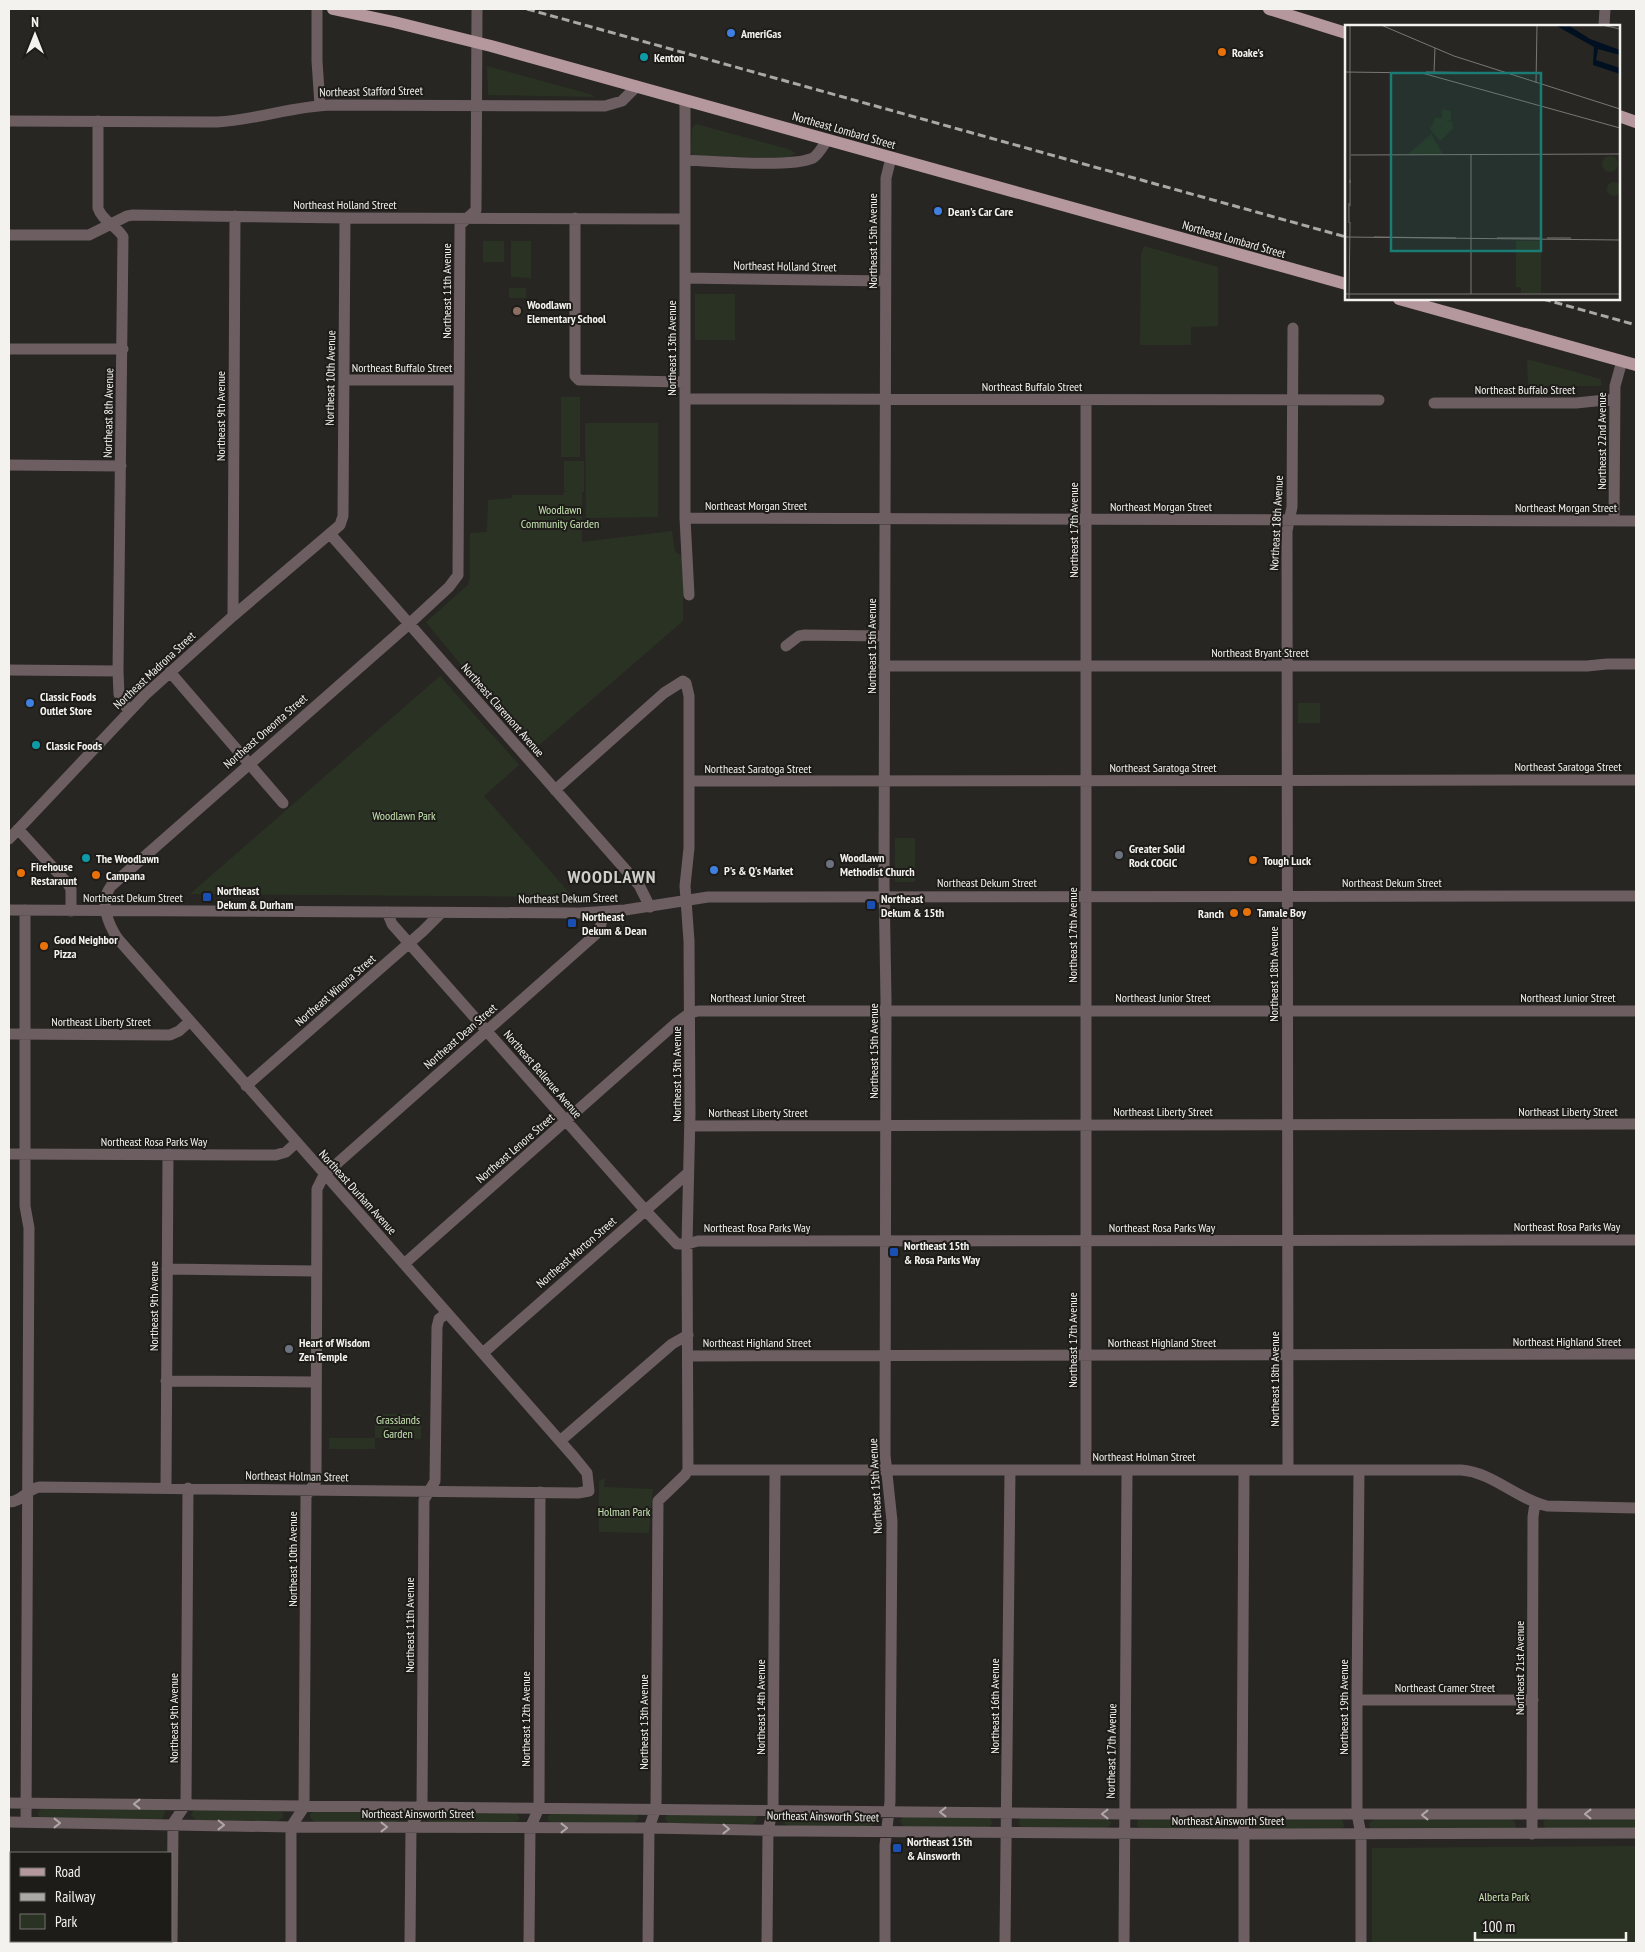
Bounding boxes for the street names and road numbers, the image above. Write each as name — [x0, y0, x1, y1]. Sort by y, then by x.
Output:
street label: Northeast Stafford Street — [319, 83, 424, 99]
street label: Northeast Lombard Street — [791, 108, 898, 152]
street label: Northeast 15th Avenue — [865, 193, 880, 289]
street label: Northeast Holland Street — [293, 197, 397, 212]
street label: Northeast Lombard Street — [1181, 217, 1288, 261]
street label: Northeast 11th Avenue — [439, 243, 454, 339]
street label: Northeast Holland Street — [733, 258, 837, 274]
street label: Northeast 13th Avenue — [664, 300, 679, 396]
street label: Northeast 10th Avenue — [322, 330, 338, 426]
street label: Northeast Buffalo Street — [352, 360, 453, 375]
street label: Northeast 8th Avenue — [100, 368, 116, 458]
street label: Northeast 9th Avenue — [213, 371, 228, 461]
street label: Northeast Buffalo Street — [982, 379, 1083, 394]
street label: Northeast Buffalo Street — [1475, 382, 1576, 397]
street label: Northeast 22nd Avenue — [1594, 392, 1609, 490]
street label: Northeast 18th Avenue — [1266, 475, 1286, 571]
street label: Northeast 17th Avenue — [1066, 482, 1081, 578]
street label: Northeast Morgan Street — [705, 498, 808, 513]
street label: Northeast Morgan Street — [1110, 499, 1213, 514]
street label: Northeast Morgan Street — [1515, 500, 1618, 515]
street label: Northeast 15th Avenue — [864, 598, 879, 694]
street label: Northeast Madrona Street — [110, 628, 199, 712]
street label: Northeast Bryant Street — [1211, 645, 1310, 660]
street label: Northeast Claremont Avenue — [458, 660, 548, 760]
street label: Northeast Oneonta Street — [220, 690, 310, 771]
street label: Northeast Saratoga Street — [1514, 759, 1622, 774]
street label: Northeast Saratoga Street — [1109, 760, 1217, 775]
street label: Northeast Saratoga Street — [704, 761, 812, 776]
street label: Northeast Dekum Street — [937, 875, 1038, 890]
street label: Northeast Dekum Street — [1342, 875, 1443, 890]
street label: Northeast 17th Avenue — [1065, 887, 1080, 983]
street label: Northeast Dekum Street — [83, 890, 184, 905]
street label: Northeast Dekum Street — [518, 890, 619, 906]
street label: Northeast 18th Avenue — [1266, 926, 1281, 1022]
street label: Northeast Winona Street — [292, 950, 379, 1029]
street label: Northeast Junior Street — [710, 990, 806, 1005]
street label: Northeast Junior Street — [1115, 990, 1211, 1005]
street label: Northeast Junior Street — [1520, 990, 1616, 1005]
street label: Northeast Dean Street — [420, 1000, 500, 1072]
street label: Northeast 15th Avenue — [866, 1003, 881, 1099]
street label: Northeast Liberty Street — [51, 1014, 151, 1029]
street label: Northeast 13th Avenue — [669, 1026, 684, 1122]
street label: Northeast Bellevue Avenue — [501, 1027, 585, 1121]
street label: Northeast Liberty Street — [1113, 1104, 1213, 1119]
street label: Northeast Liberty Street — [1518, 1104, 1618, 1119]
street label: Northeast Liberty Street — [708, 1105, 808, 1120]
street label: Northeast Lenore Street — [473, 1109, 558, 1186]
street label: Northeast Rosa Parks Way — [101, 1134, 208, 1149]
street label: Northeast Durham Avenue — [316, 1147, 400, 1237]
street label: Northeast Morton Street — [533, 1213, 620, 1291]
street label: Northeast Rosa Parks Way — [1514, 1219, 1621, 1234]
street label: Northeast Rosa Parks Way — [704, 1220, 811, 1235]
street label: Northeast Rosa Parks Way — [1109, 1220, 1216, 1235]
street label: Northeast 9th Avenue — [146, 1261, 161, 1351]
street label: Northeast 17th Avenue — [1065, 1292, 1080, 1388]
street label: Northeast 18th Avenue — [1267, 1331, 1282, 1427]
street label: Northeast Highland Street — [1513, 1334, 1622, 1349]
street label: Northeast Highland Street — [703, 1335, 812, 1350]
street label: Northeast Highland Street — [1108, 1335, 1217, 1350]
street label: Northeast 15th Avenue — [865, 1438, 885, 1534]
street label: Northeast Holman Street — [1092, 1449, 1196, 1464]
street label: Northeast Holman Street — [245, 1468, 349, 1484]
street label: Northeast 10th Avenue — [285, 1511, 300, 1607]
street label: Northeast 11th Avenue — [402, 1577, 417, 1673]
street label: Northeast 21st Avenue — [1512, 1621, 1527, 1715]
street label: Northeast 16th Avenue — [987, 1658, 1002, 1754]
street label: Northeast 14th Avenue — [753, 1659, 768, 1755]
street label: Northeast 19th Avenue — [1336, 1659, 1351, 1755]
street label: Northeast 12th Avenue — [518, 1671, 533, 1767]
street label: Northeast 9th Avenue — [166, 1673, 181, 1763]
street label: Northeast 13th Avenue — [636, 1674, 651, 1770]
street label: Northeast Cramer Street — [1395, 1680, 1496, 1695]
street label: Northeast 17th Avenue — [1103, 1703, 1119, 1799]
street label: Northeast Ainsworth Street — [362, 1806, 475, 1821]
street label: Northeast Ainsworth Street — [767, 1808, 880, 1824]
street label: Northeast Ainsworth Street — [1172, 1813, 1285, 1828]

